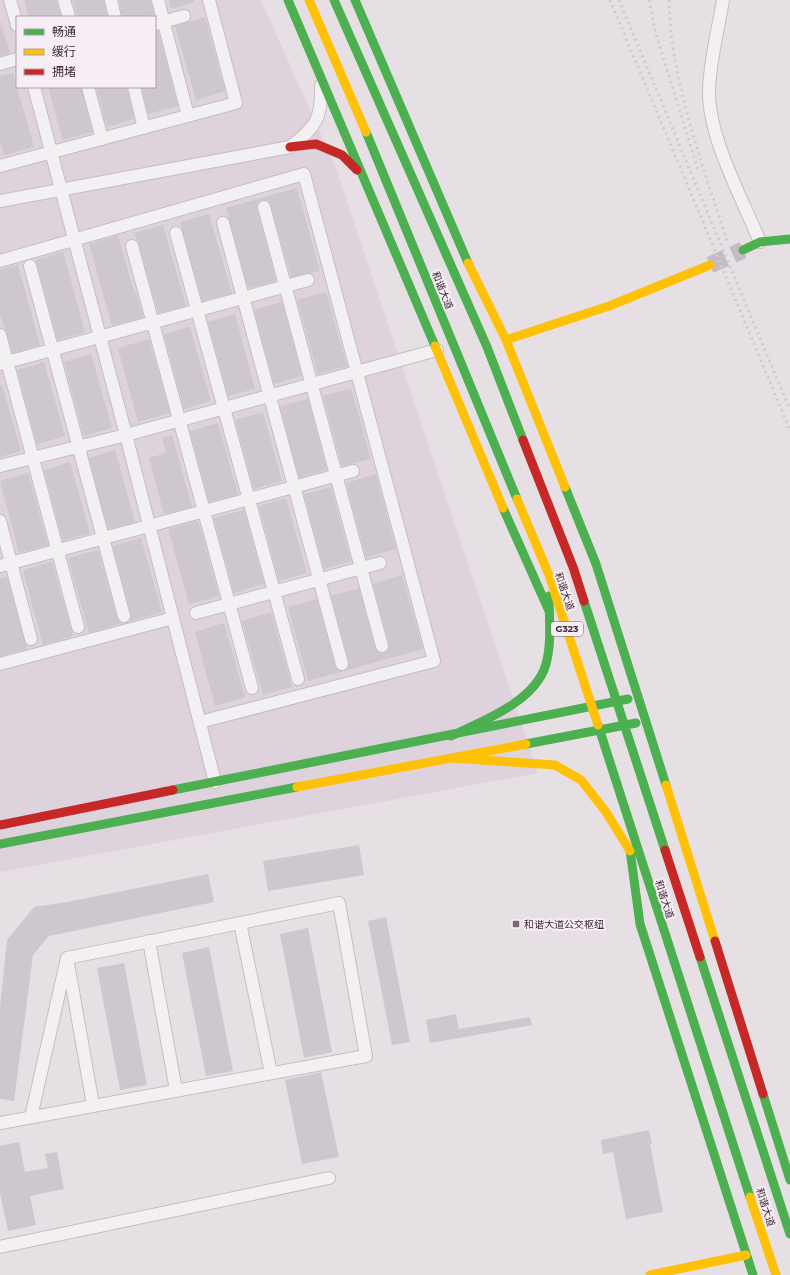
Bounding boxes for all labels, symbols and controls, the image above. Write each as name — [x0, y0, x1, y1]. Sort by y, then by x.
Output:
legend — [16, 16, 156, 88]
text: 畅通 — [52, 24, 76, 39]
text: 缓行 — [52, 44, 76, 59]
text: 拥堵 — [52, 64, 76, 79]
street label: 和谐大道 — [429, 269, 456, 311]
street label: 和谐大道 — [552, 570, 577, 612]
road number: G323 — [551, 622, 583, 636]
street label: 和谐大道 — [652, 878, 677, 920]
place label: 和谐大道公交枢纽 — [524, 918, 604, 931]
marker: 和谐大道公交枢纽 — [511, 919, 521, 929]
street label: 和谐大道 — [753, 1186, 778, 1228]

